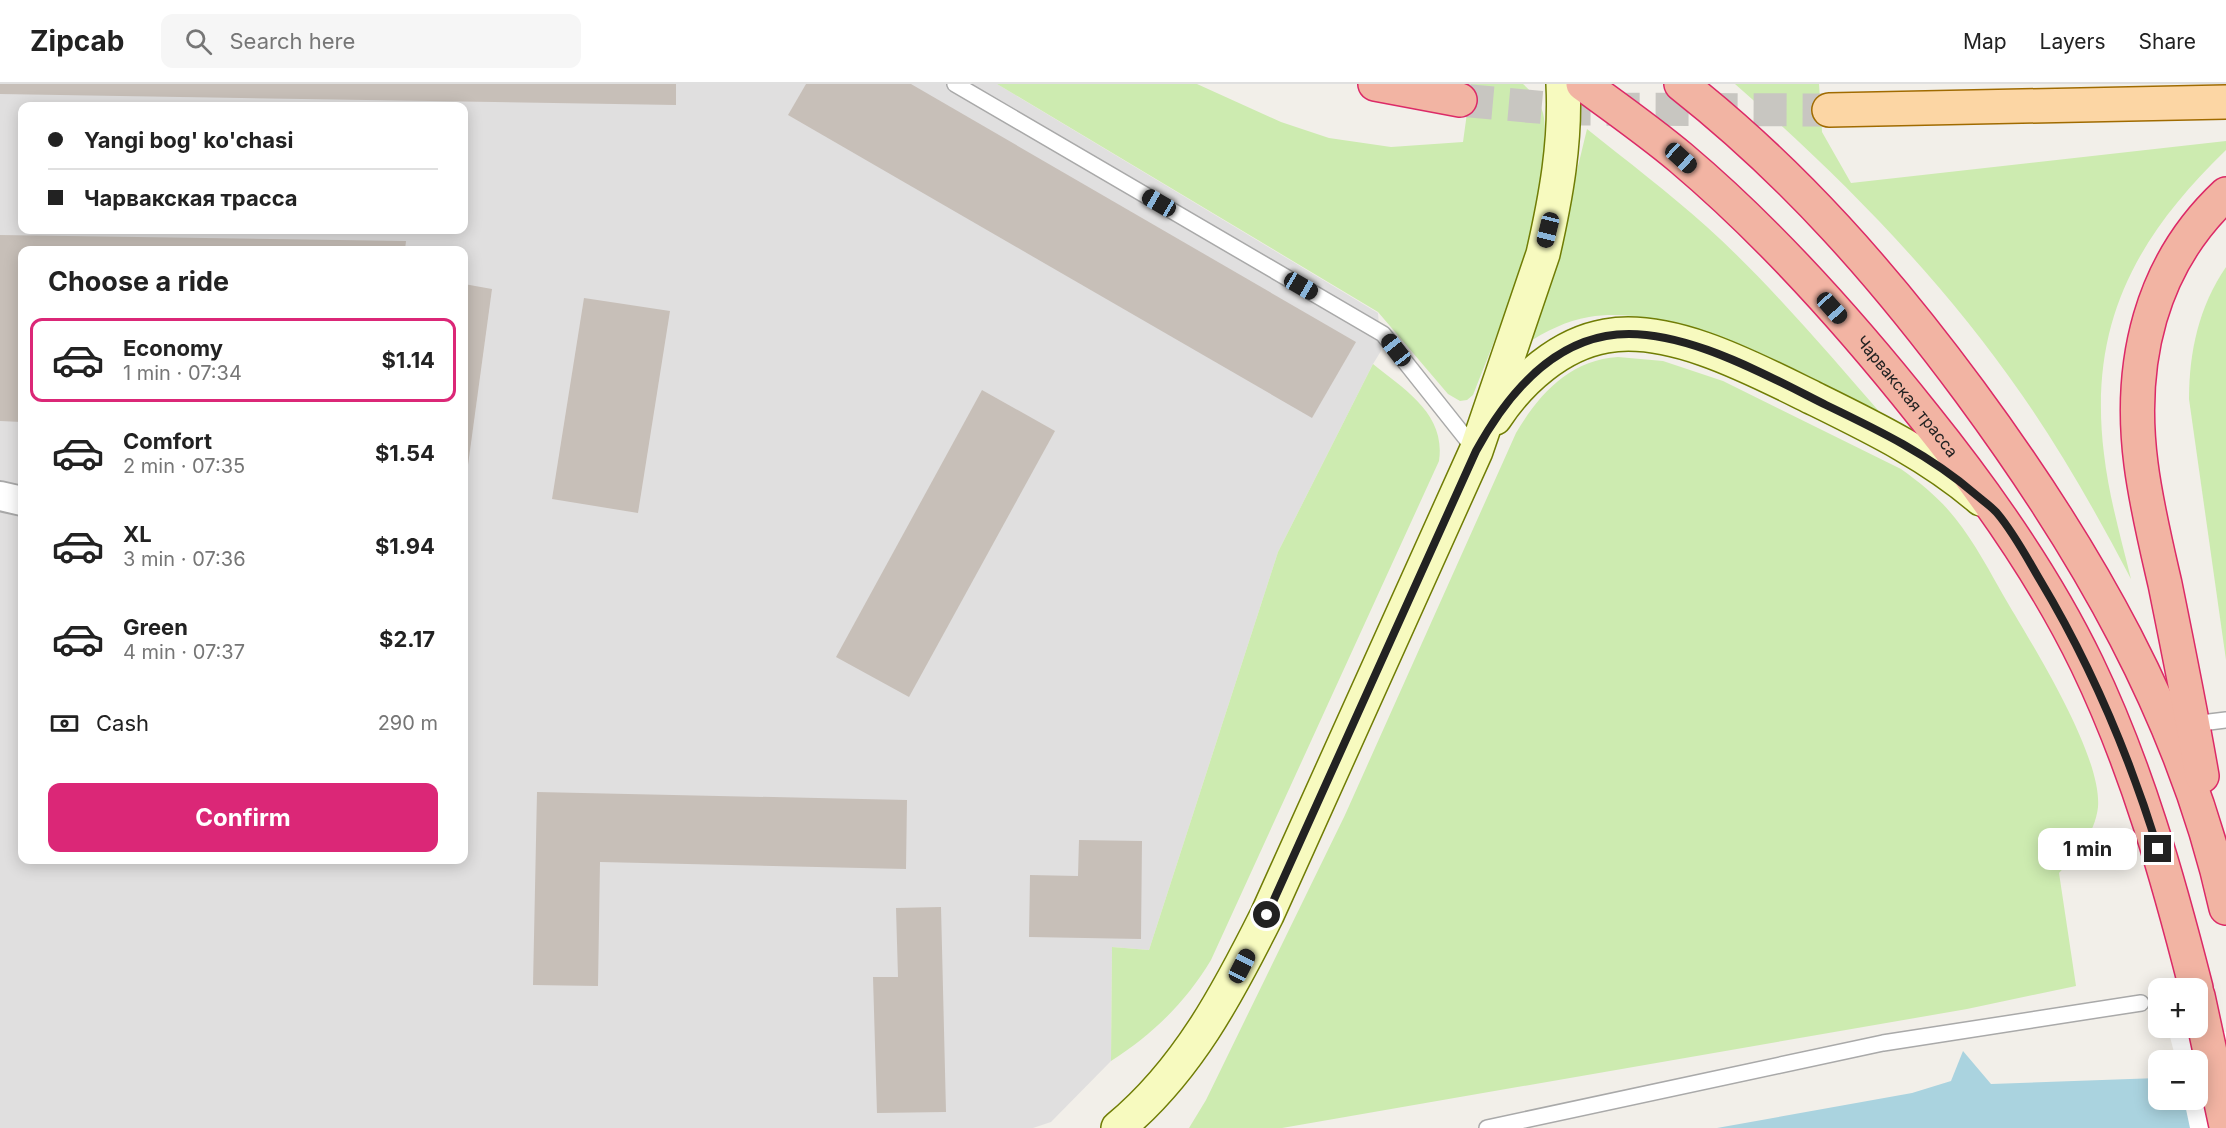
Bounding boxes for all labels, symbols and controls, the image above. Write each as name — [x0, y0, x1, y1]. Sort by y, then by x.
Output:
search box — [161, 14, 581, 68]
text: Zipcab — [30, 24, 125, 58]
icon: search — [182, 25, 215, 58]
text: Search here — [230, 28, 355, 54]
text: Map — [1963, 29, 2007, 54]
text: Layers — [2040, 29, 2106, 54]
text: Share — [2139, 29, 2196, 54]
text: Yangi bog' ko'chasi — [84, 127, 293, 153]
car — [1662, 139, 1700, 177]
text: Чарвакская трасса — [84, 185, 298, 211]
car — [1139, 186, 1179, 220]
car — [1535, 210, 1561, 250]
text: Choose a ride — [48, 265, 229, 298]
car — [1281, 269, 1321, 303]
car — [1813, 289, 1851, 327]
car — [1378, 330, 1414, 370]
street label: Чарвакская трасса — [1852, 331, 1962, 461]
icon: car — [51, 333, 105, 387]
text: Economy — [123, 335, 223, 361]
text: $1.14 — [381, 347, 435, 373]
text: 1 min · 07:34 — [123, 361, 242, 385]
icon: car — [51, 426, 105, 480]
text: Comfort — [123, 428, 212, 454]
text: $1.54 — [375, 440, 435, 466]
text: 2 min · 07:35 — [123, 454, 245, 478]
icon: car — [51, 519, 105, 573]
text: XL — [123, 521, 152, 547]
text: $1.94 — [375, 533, 435, 559]
text: 3 min · 07:36 — [123, 547, 246, 571]
icon: car — [51, 612, 105, 666]
text: Green — [123, 614, 188, 640]
text: $2.17 — [379, 626, 435, 652]
text: 4 min · 07:37 — [123, 640, 245, 664]
icon: cash — [48, 707, 81, 740]
text: Cash — [96, 710, 149, 736]
text: 290 m — [378, 711, 438, 735]
button: Confirm — [48, 783, 438, 852]
callout: 1 min — [2038, 828, 2137, 870]
route end — [2144, 835, 2171, 862]
text: 1 min — [2063, 837, 2112, 861]
route start — [1253, 901, 1280, 928]
car — [1226, 946, 1258, 986]
map controls — [2148, 978, 2208, 1110]
button: + — [2148, 978, 2208, 1038]
button: − — [2148, 1050, 2208, 1110]

